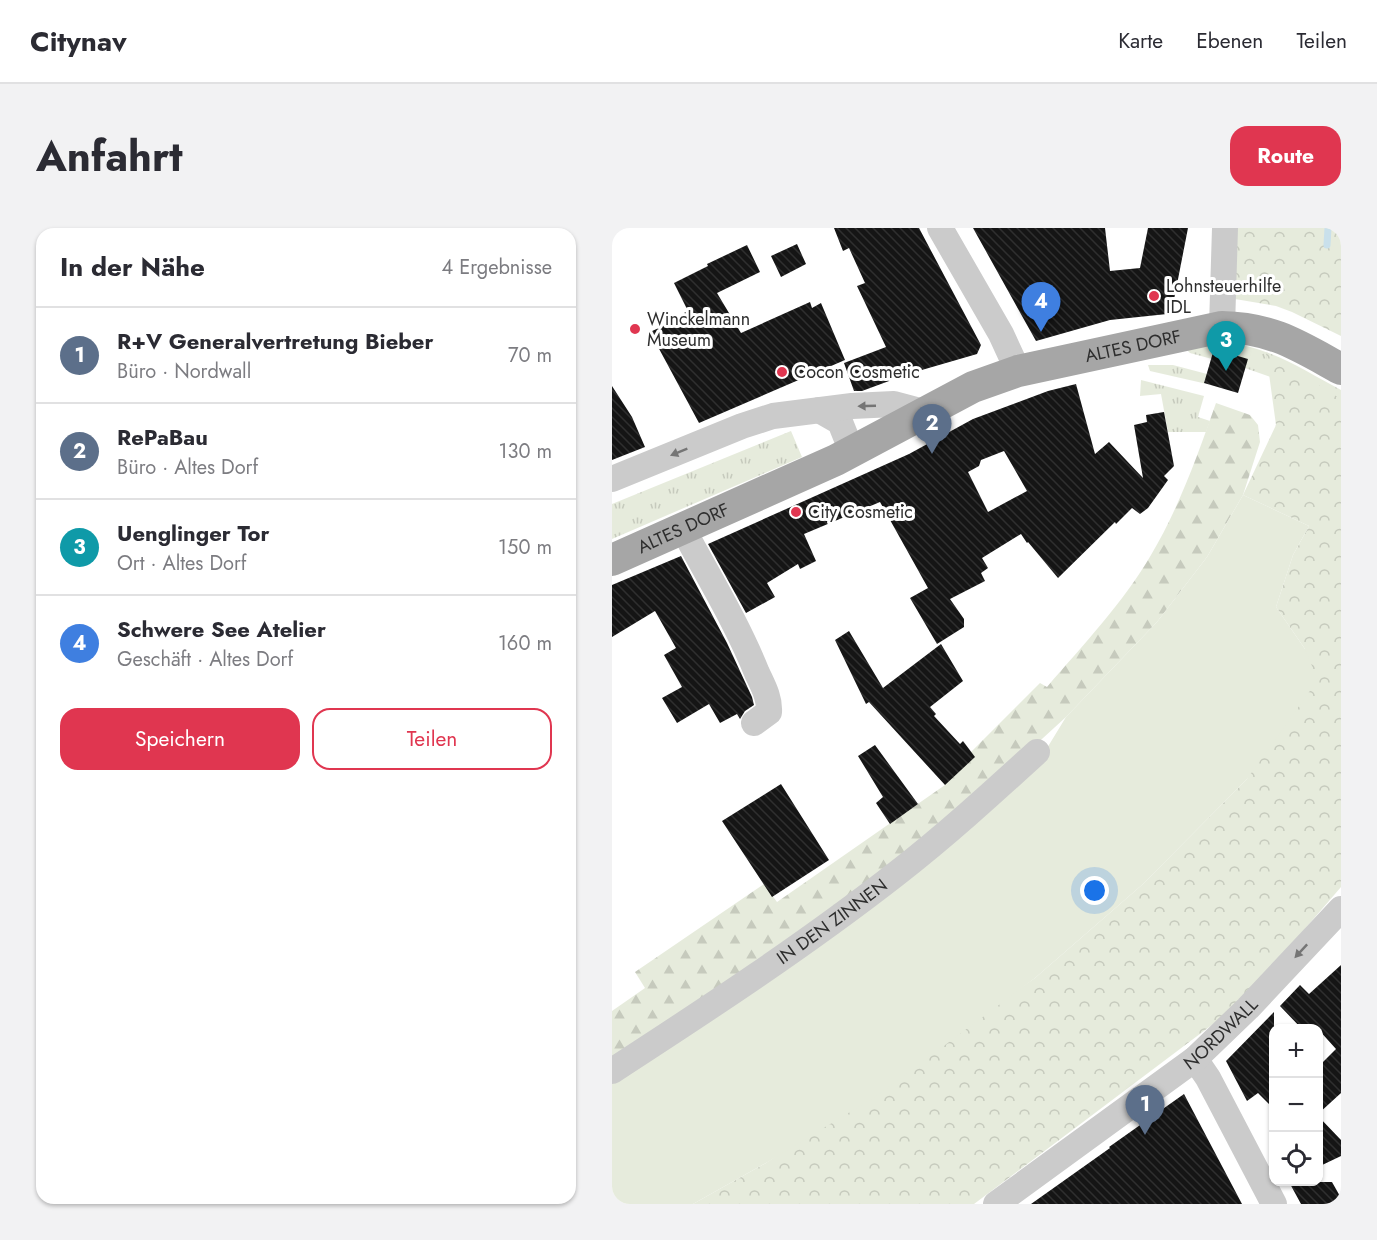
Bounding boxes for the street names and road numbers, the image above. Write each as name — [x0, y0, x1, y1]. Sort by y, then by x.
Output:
street label: ALTES DORF — [1082, 323, 1184, 369]
street label: ALTES DORF — [633, 496, 733, 560]
street label: IN DEN ZINNEN — [771, 872, 893, 971]
street label: NORDWALL — [1178, 992, 1264, 1076]

